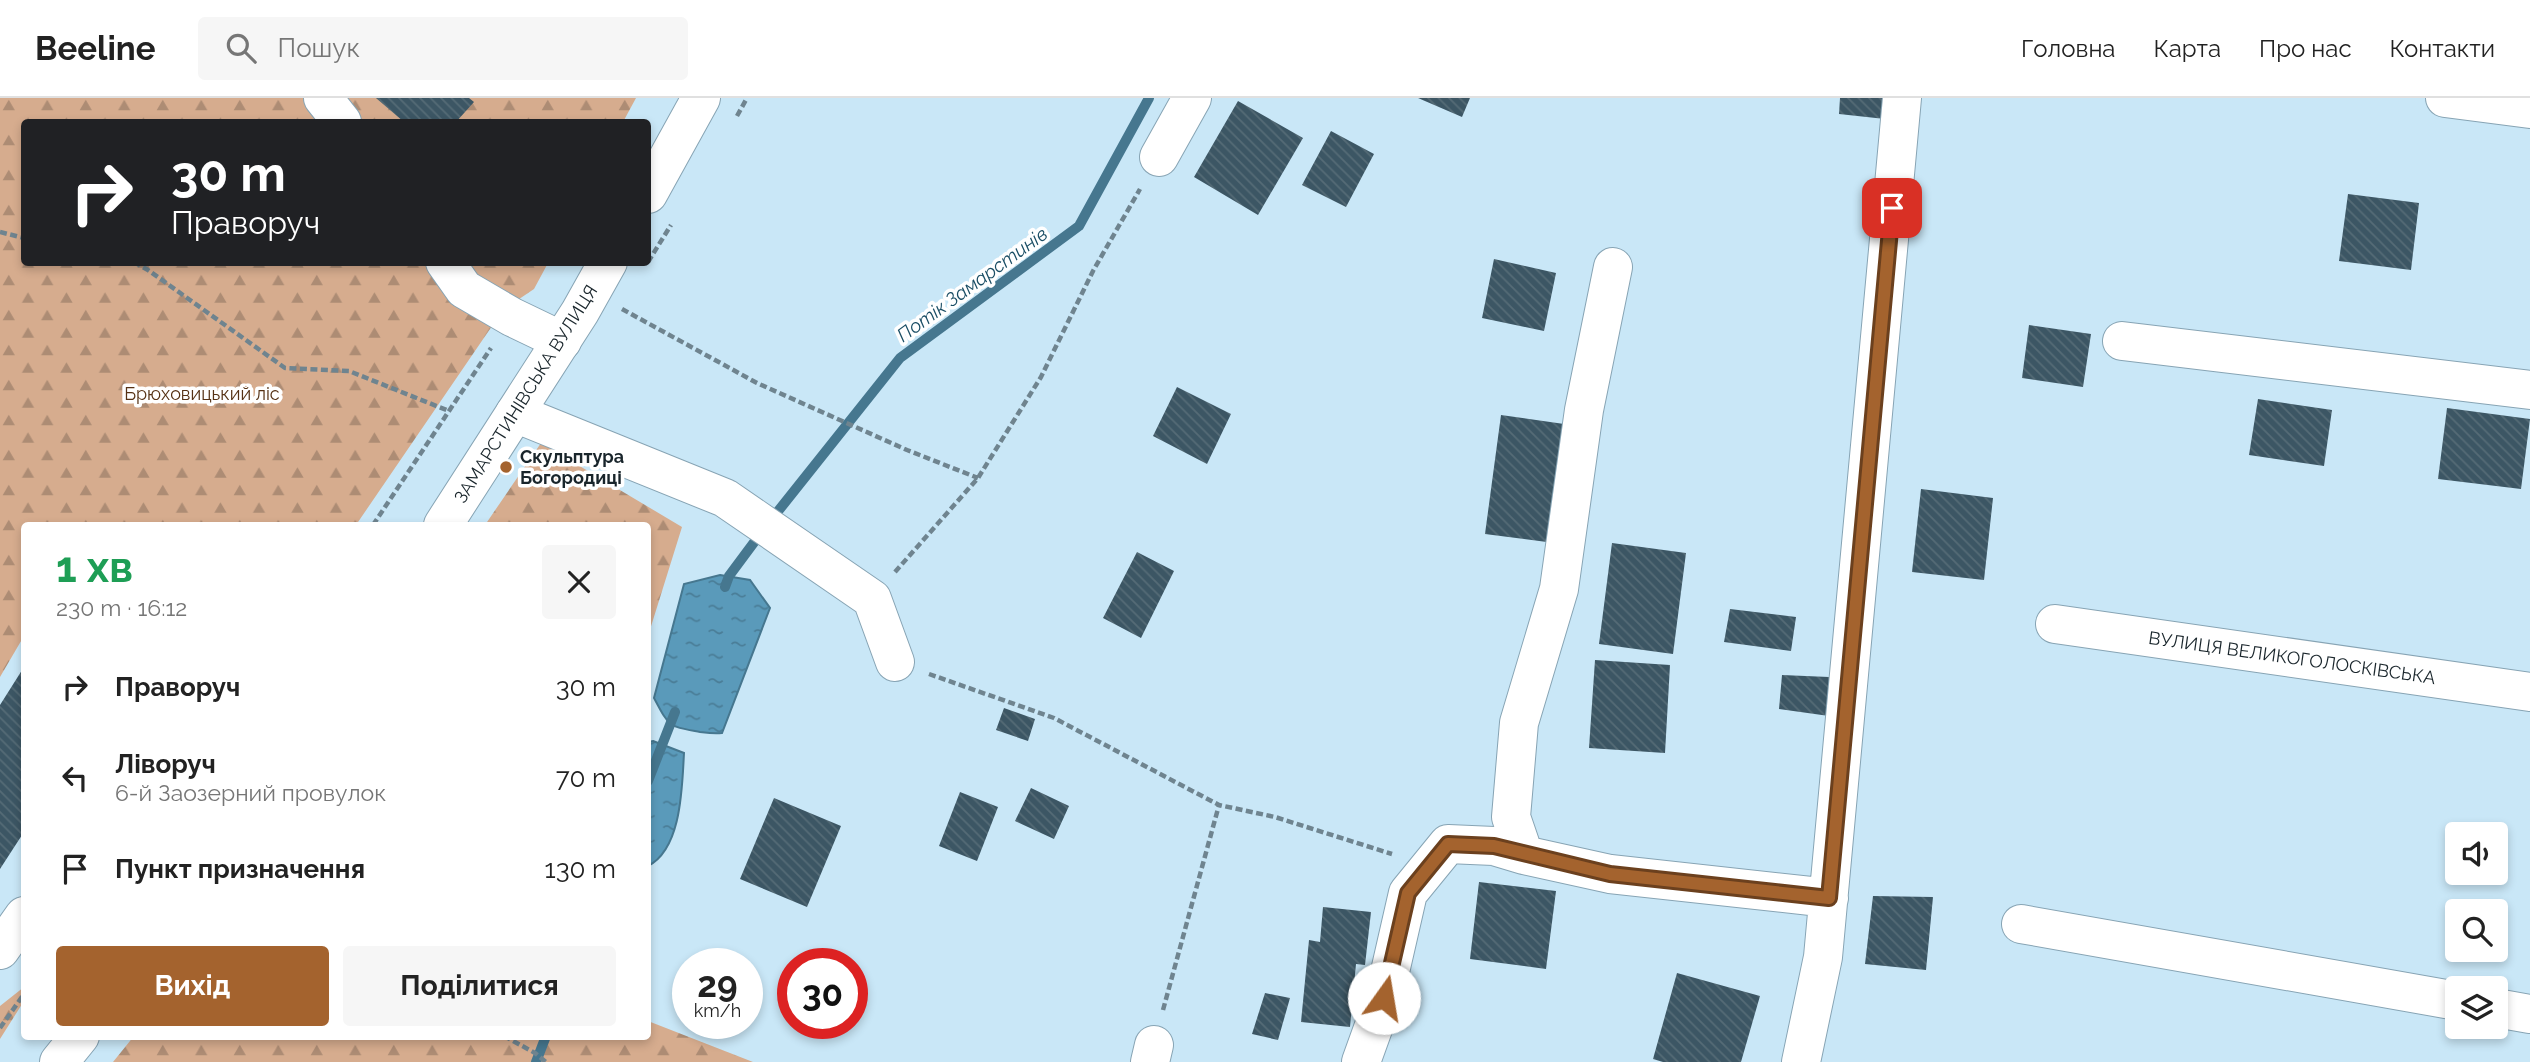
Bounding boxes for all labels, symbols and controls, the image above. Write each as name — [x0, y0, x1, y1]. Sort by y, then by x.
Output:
search box — [198, 17, 688, 80]
text: Beeline — [35, 29, 156, 68]
icon: search — [222, 29, 260, 67]
text: Пошук — [278, 33, 360, 63]
text: Головна — [2021, 34, 2115, 63]
text: Карта — [2153, 34, 2221, 63]
text: Про нас — [2259, 34, 2352, 63]
text: Контакти — [2390, 34, 2495, 63]
text: 30 m — [171, 145, 286, 202]
icon: right — [56, 147, 147, 238]
pin — [1862, 178, 1922, 238]
icon: arrive — [1873, 189, 1911, 227]
text: Праворуч — [171, 204, 320, 241]
water label: Потік Замарстинів — [892, 222, 1052, 346]
street label: ЗАМАРСТИНІВСЬКА ВУЛИЦЯ — [450, 281, 602, 507]
park label: Брюховицький ліс — [124, 383, 280, 404]
place label: Скульптура Богородиці — [520, 446, 624, 488]
marker: Скульптура Богородиці — [498, 459, 514, 475]
text: 1 хв — [56, 543, 133, 592]
button: close — [542, 545, 616, 619]
text: 230 m · 16:12 — [56, 594, 187, 621]
street label: ВУЛИЦЯ ВЕЛИКОГОЛОСКІВСЬКА — [2147, 627, 2437, 688]
icon: right — [56, 668, 94, 706]
text: Праворуч — [115, 672, 240, 702]
text: 30 m — [556, 672, 616, 702]
text: Ліворуч — [115, 749, 216, 779]
icon: left — [56, 759, 94, 797]
text: 70 m — [556, 763, 616, 793]
text: 6-й Заозерний провулок — [115, 779, 386, 806]
map controls — [2445, 822, 2508, 1039]
button: sound — [2445, 822, 2508, 885]
icon: arrive — [56, 850, 94, 888]
text: Пункт призначення — [115, 854, 365, 884]
text: 130 m — [545, 854, 616, 884]
button: search — [2445, 899, 2508, 962]
button: Вихід — [56, 946, 329, 1026]
button: Поділитися — [343, 946, 616, 1026]
speed limit sign: 30 — [777, 948, 868, 1039]
position arrow — [1347, 961, 1421, 1035]
text: 29 — [697, 964, 738, 1005]
button: layers — [2445, 976, 2508, 1039]
text: km/h — [694, 1000, 741, 1021]

